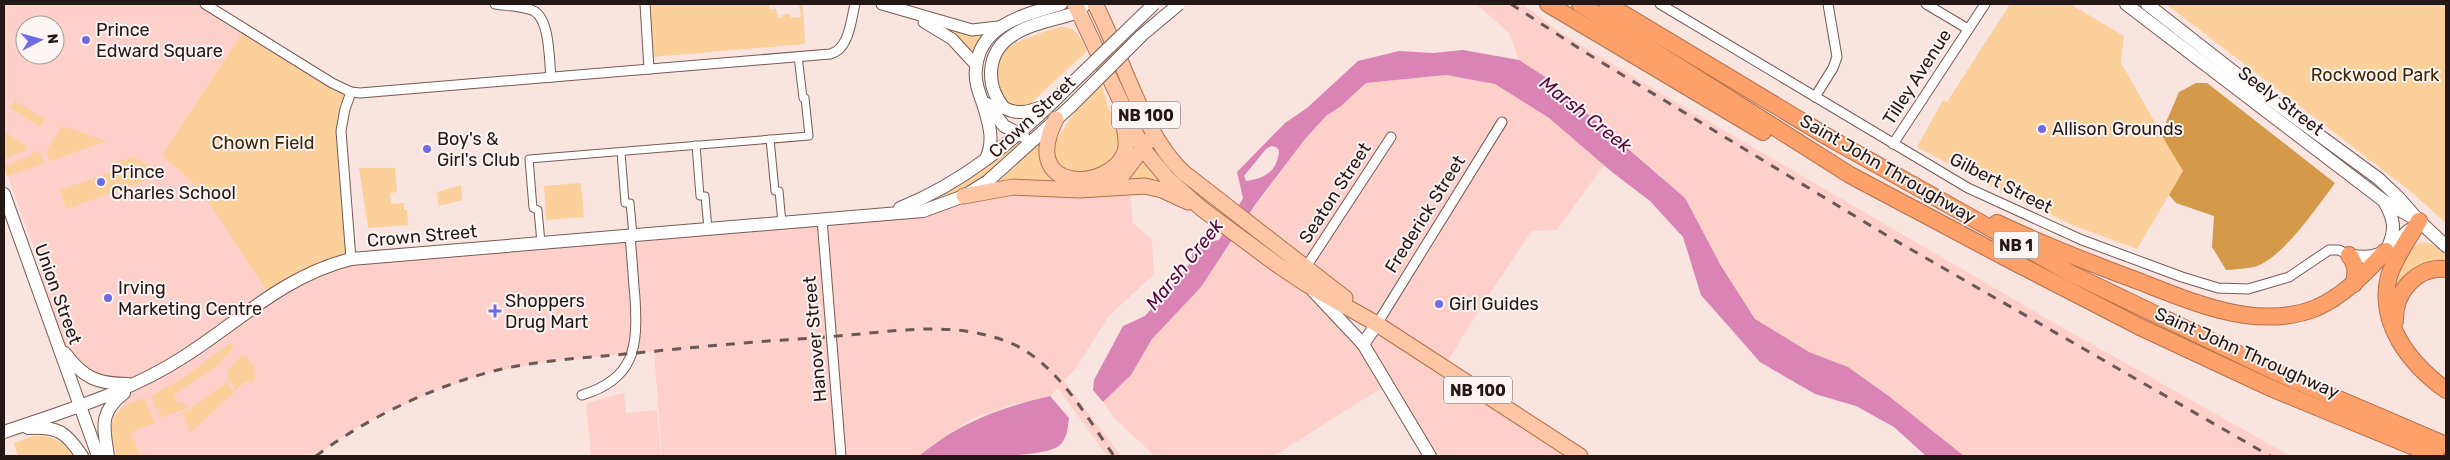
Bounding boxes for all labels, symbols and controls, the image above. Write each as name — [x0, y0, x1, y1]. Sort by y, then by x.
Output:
north arrow — [15, 15, 65, 65]
place label: Prince Edward Square — [96, 19, 223, 62]
street label: Tilley Avenue — [1878, 25, 1956, 129]
text: N — [43, 33, 61, 45]
marker: Prince Edward Square — [80, 34, 92, 46]
street label: Seely Street — [2234, 62, 2328, 140]
park label: Rockwood Park — [2311, 64, 2440, 86]
street label: Crown Street — [984, 71, 1080, 163]
water label: Marsh Creek — [1535, 71, 1636, 158]
road number: NB 100 — [1112, 102, 1180, 128]
street label: Saint John Throughway — [1796, 110, 1980, 228]
place label: Allison Grounds — [2052, 118, 2183, 140]
marker: Allison Grounds — [2036, 123, 2048, 135]
place label: Boy's & Girl's Club — [437, 128, 520, 171]
park label: Chown Field — [212, 132, 314, 154]
street label: Seaton Street — [1294, 138, 1376, 248]
marker: Boy's & Girl's Club — [421, 143, 433, 155]
street label: Gilbert Street — [1946, 148, 2056, 218]
street label: Frederick Street — [1380, 151, 1470, 277]
place label: Prince Charles School — [111, 161, 236, 204]
marker: Prince Charles School — [95, 176, 107, 188]
water label: Marsh Creek — [1141, 214, 1228, 314]
street label: Crown Street — [366, 220, 478, 252]
road number: NB 1 — [1994, 232, 2038, 258]
street label: Union Street — [30, 241, 86, 347]
street label: Hanover Street — [799, 275, 831, 403]
place label: Irving Marketing Centre — [118, 277, 262, 320]
place label: Shoppers Drug Mart — [505, 290, 588, 333]
marker: Irving Marketing Centre — [102, 292, 114, 304]
place label: Girl Guides — [1449, 293, 1539, 315]
marker: Girl Guides — [1433, 298, 1445, 310]
street label: Saint John Throughway — [2151, 302, 2343, 404]
marker: Shoppers Drug Mart — [489, 305, 501, 317]
road number: NB 100 — [1444, 376, 1512, 404]

